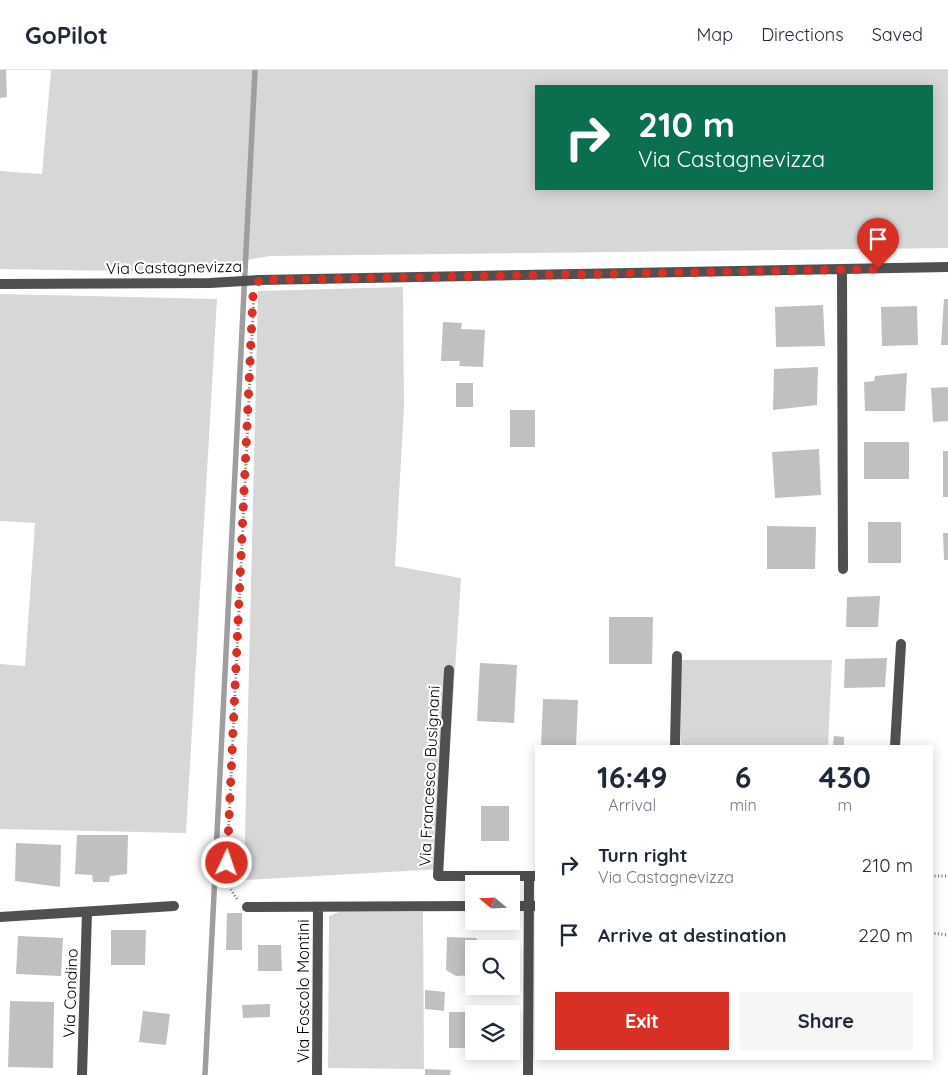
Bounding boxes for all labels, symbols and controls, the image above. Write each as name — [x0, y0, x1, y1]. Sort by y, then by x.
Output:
text: GoPilot — [25, 20, 108, 50]
text: Map — [696, 23, 733, 46]
text: Directions — [761, 23, 844, 46]
text: Saved — [872, 23, 923, 46]
text: 210 m — [638, 102, 735, 146]
icon: right — [555, 105, 620, 170]
text: Via Castagnevizza — [638, 145, 825, 173]
pin — [857, 218, 899, 269]
icon: arrive — [864, 225, 892, 253]
street label: Via Castagnevizza — [106, 256, 242, 278]
street label: Via Francesco Busignani — [414, 685, 444, 867]
text: 16:49 — [597, 758, 668, 796]
text: 6 — [735, 758, 751, 796]
text: 430 — [819, 758, 871, 796]
text: Arrival — [608, 795, 656, 815]
text: min — [730, 795, 757, 815]
text: m — [838, 795, 852, 815]
position arrow — [200, 836, 252, 888]
text: Turn right — [598, 843, 687, 867]
icon: right — [555, 851, 583, 879]
text: 210 m — [862, 853, 913, 877]
text: Via Castagnevizza — [598, 867, 734, 887]
north arrow — [465, 875, 520, 930]
map controls — [465, 875, 520, 1060]
street label: Via Foscolo Montini — [293, 919, 313, 1063]
icon: arrive — [555, 921, 583, 949]
text: Arrive at destination — [598, 923, 787, 947]
text: 220 m — [858, 923, 913, 947]
button: search — [465, 940, 520, 995]
street label: Via Condino — [58, 948, 82, 1038]
button: Exit — [555, 992, 729, 1050]
button: Share — [739, 992, 913, 1050]
button: layers — [465, 1005, 520, 1060]

